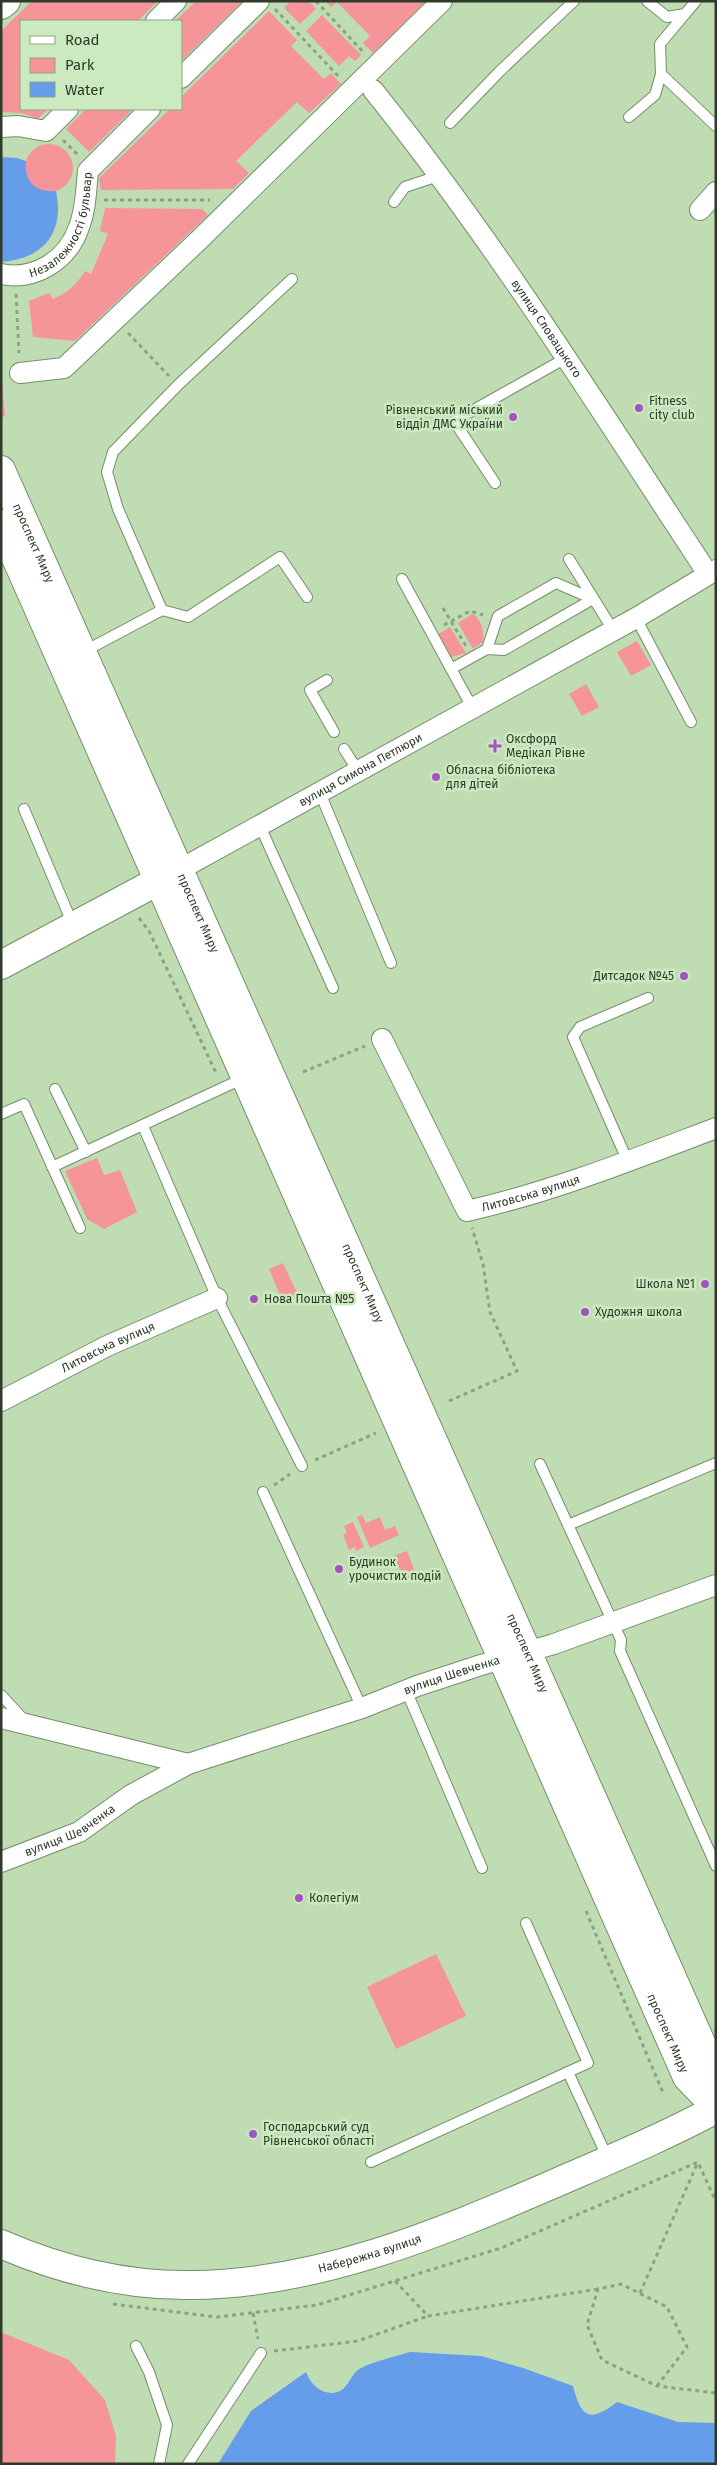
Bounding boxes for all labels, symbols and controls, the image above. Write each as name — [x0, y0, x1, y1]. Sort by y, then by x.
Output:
legend — [20, 20, 182, 110]
text: Road — [65, 31, 100, 49]
text: Park — [65, 56, 95, 74]
text: Water — [65, 81, 104, 99]
street label: Незалежності бульвар — [27, 171, 95, 280]
street label: вулиця Словацького — [508, 277, 584, 380]
place label: Fitness city club — [649, 394, 695, 422]
marker: Fitness city club — [633, 402, 645, 414]
place label: Рівненський міський відділ ДМС України — [385, 403, 503, 431]
marker: Рівненський міський відділ ДМС України — [507, 411, 519, 423]
street label: проспект Миру — [10, 501, 57, 585]
street label: вулиця Симона Петлюри — [296, 730, 425, 809]
place label: Оксфорд Медікал Рівне — [506, 732, 585, 760]
marker: Оксфорд Медікал Рівне — [488, 739, 502, 753]
place label: Обласна бібліотека для дітей — [446, 763, 556, 791]
marker: Обласна бібліотека для дітей — [430, 771, 442, 783]
street label: проспект Миру — [175, 871, 222, 955]
place label: Дитсадок №45 — [592, 969, 674, 983]
marker: Дитсадок №45 — [678, 970, 690, 982]
street label: Литовська вулиця — [480, 1172, 582, 1214]
street label: проспект Миру — [339, 1241, 387, 1325]
place label: Школа №1 — [636, 1277, 695, 1291]
marker: Школа №1 — [699, 1278, 711, 1290]
place label: Нова Пошта №5 — [264, 1292, 354, 1306]
marker: Нова Пошта №5 — [248, 1293, 260, 1305]
place label: Художня школа — [595, 1305, 682, 1319]
marker: Художня школа — [579, 1306, 591, 1318]
street label: Литовська вулиця — [59, 1319, 157, 1375]
place label: Будинок урочистих подій — [349, 1555, 441, 1583]
marker: Будинок урочистих подій — [333, 1563, 345, 1575]
street label: проспект Миру — [504, 1611, 551, 1695]
street label: вулиця Шевченка — [402, 1653, 501, 1698]
street label: вулиця Шевченка — [23, 1802, 118, 1859]
place label: Колегіум — [309, 1891, 359, 1905]
marker: Колегіум — [293, 1892, 305, 1904]
street label: проспект Миру — [644, 1992, 691, 2075]
place label: Господарський суд Рівненської області — [263, 2120, 374, 2148]
marker: Господарський суд Рівненської області — [247, 2128, 259, 2140]
street label: Набережна вулиця — [317, 2231, 423, 2276]

